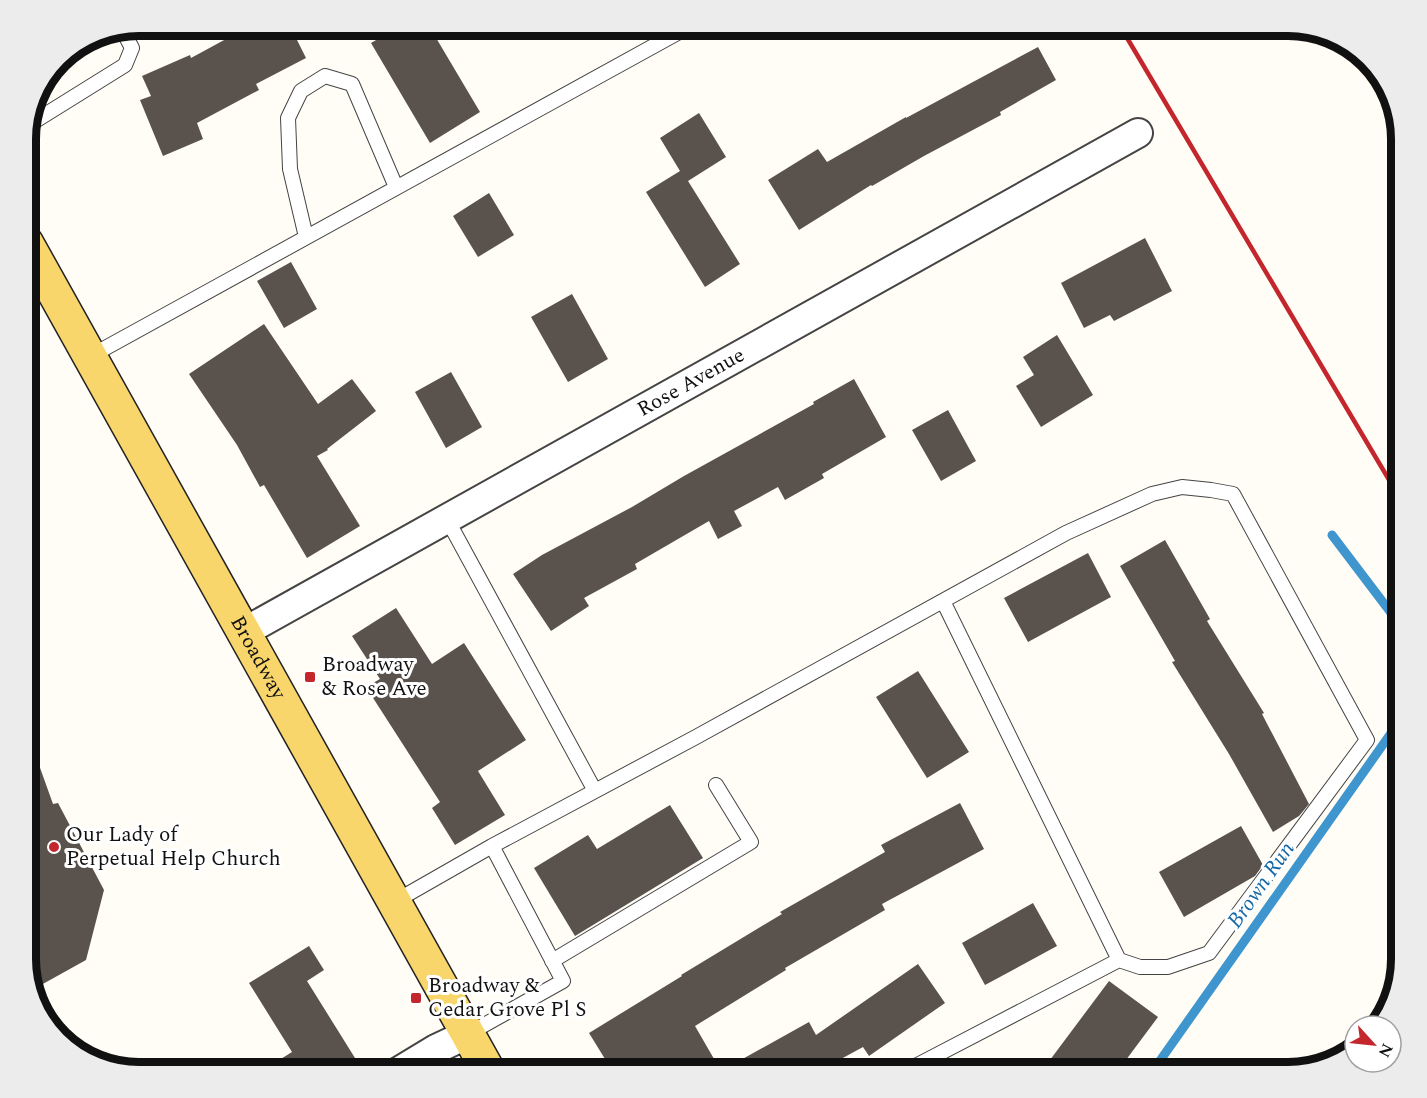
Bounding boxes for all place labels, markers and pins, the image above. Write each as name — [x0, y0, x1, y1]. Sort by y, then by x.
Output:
place label: Broadway & Rose Ave — [322, 649, 427, 705]
marker: Broadway & Rose Ave — [303, 670, 317, 684]
place label: Our Lady of Perpetual Help Church — [66, 819, 281, 875]
marker: Our Lady of Perpetual Help Church — [47, 840, 61, 854]
place label: Broadway & Cedar Grove Pl S — [428, 970, 586, 1026]
marker: Broadway & Cedar Grove Pl S — [409, 991, 423, 1005]

